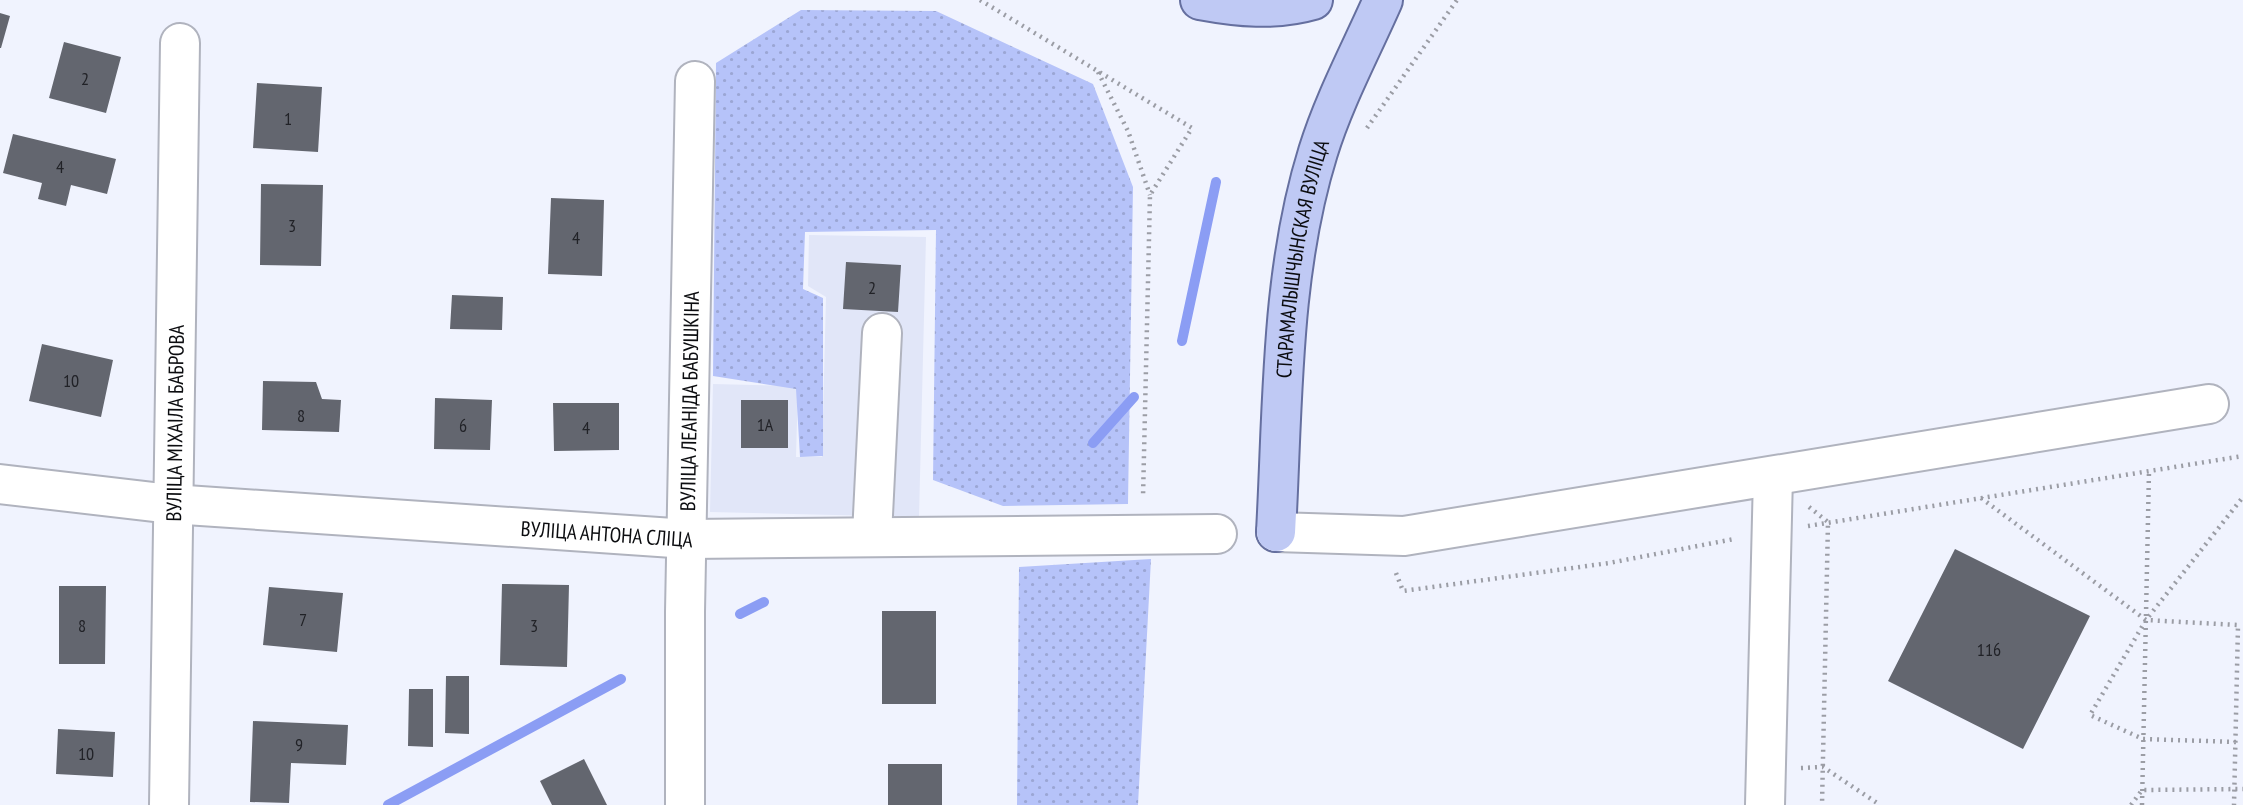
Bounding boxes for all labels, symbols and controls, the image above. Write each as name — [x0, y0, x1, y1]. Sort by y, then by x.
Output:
house number: 2 — [81, 67, 89, 90]
house number: 1 — [284, 107, 292, 130]
street label: СТАРАМАЛЫШЧЫНСКАЯ ВУЛІЦА — [1269, 136, 1335, 379]
house number: 4 — [56, 155, 64, 178]
house number: 3 — [288, 214, 296, 237]
house number: 4 — [572, 226, 580, 249]
house number: 2 — [868, 276, 876, 299]
street label: ВУЛІЦА ЛЕАНІДА БАБУШКІНА — [673, 291, 705, 511]
street label: ВУЛІЦА МІХАІЛА БАБРОВА — [160, 324, 189, 522]
house number: 10 — [63, 369, 79, 392]
house number: 8 — [297, 404, 305, 427]
house number: 1А — [757, 413, 774, 436]
house number: 6 — [459, 414, 467, 437]
house number: 4 — [582, 416, 590, 439]
street label: ВУЛІЦА АНТОНА СЛІЦА — [520, 514, 694, 553]
house number: 7 — [299, 608, 307, 631]
house number: 8 — [78, 614, 86, 637]
house number: 3 — [530, 614, 538, 637]
house number: 116 — [1977, 638, 2001, 661]
house number: 9 — [295, 733, 303, 756]
house number: 10 — [78, 742, 94, 765]

